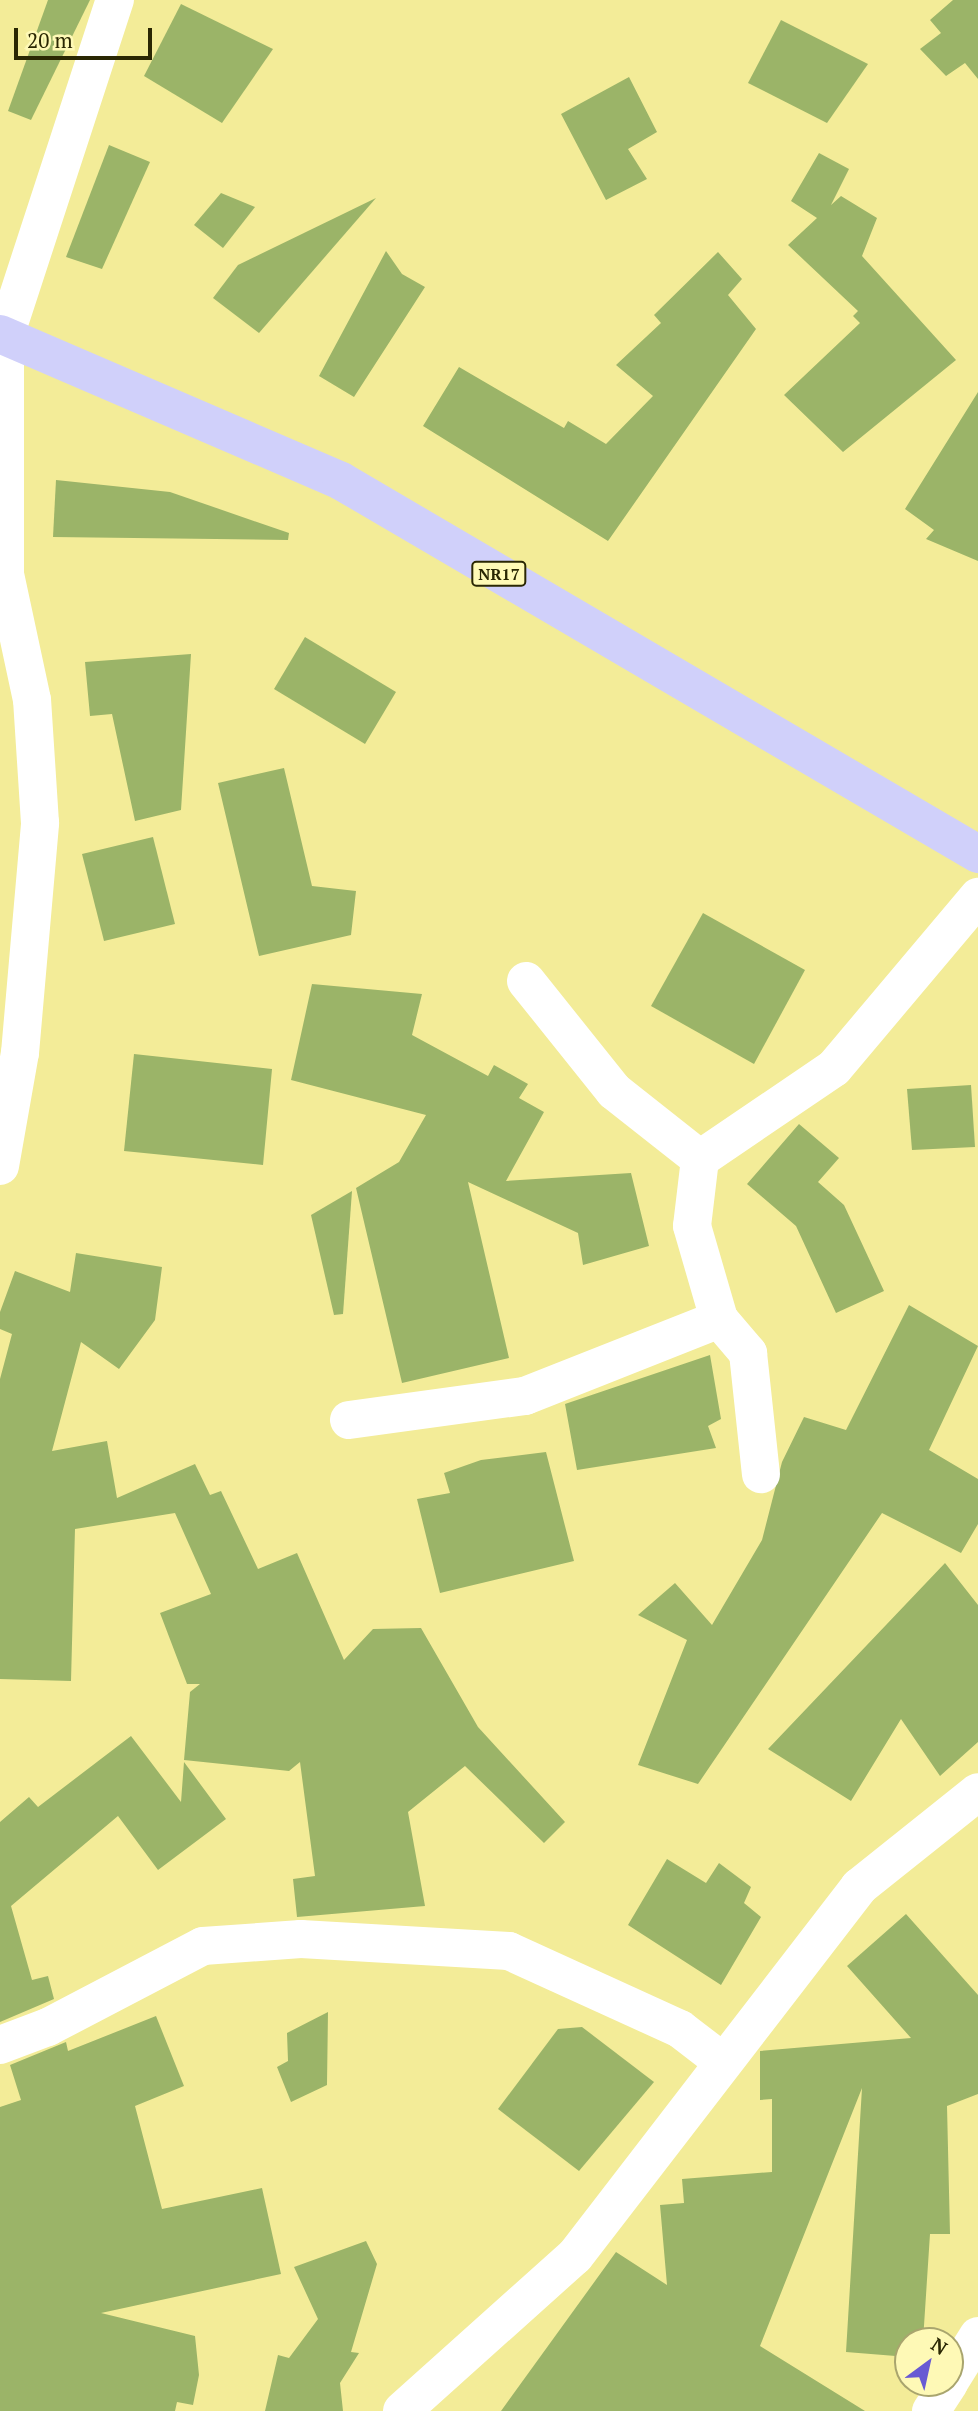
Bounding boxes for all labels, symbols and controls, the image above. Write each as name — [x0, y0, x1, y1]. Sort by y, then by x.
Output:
scale bar — [18, 14, 156, 58]
text: 20 m — [27, 26, 73, 54]
road number: NR17 — [471, 562, 527, 586]
north arrow — [894, 2327, 964, 2397]
text: N — [927, 2331, 952, 2360]

